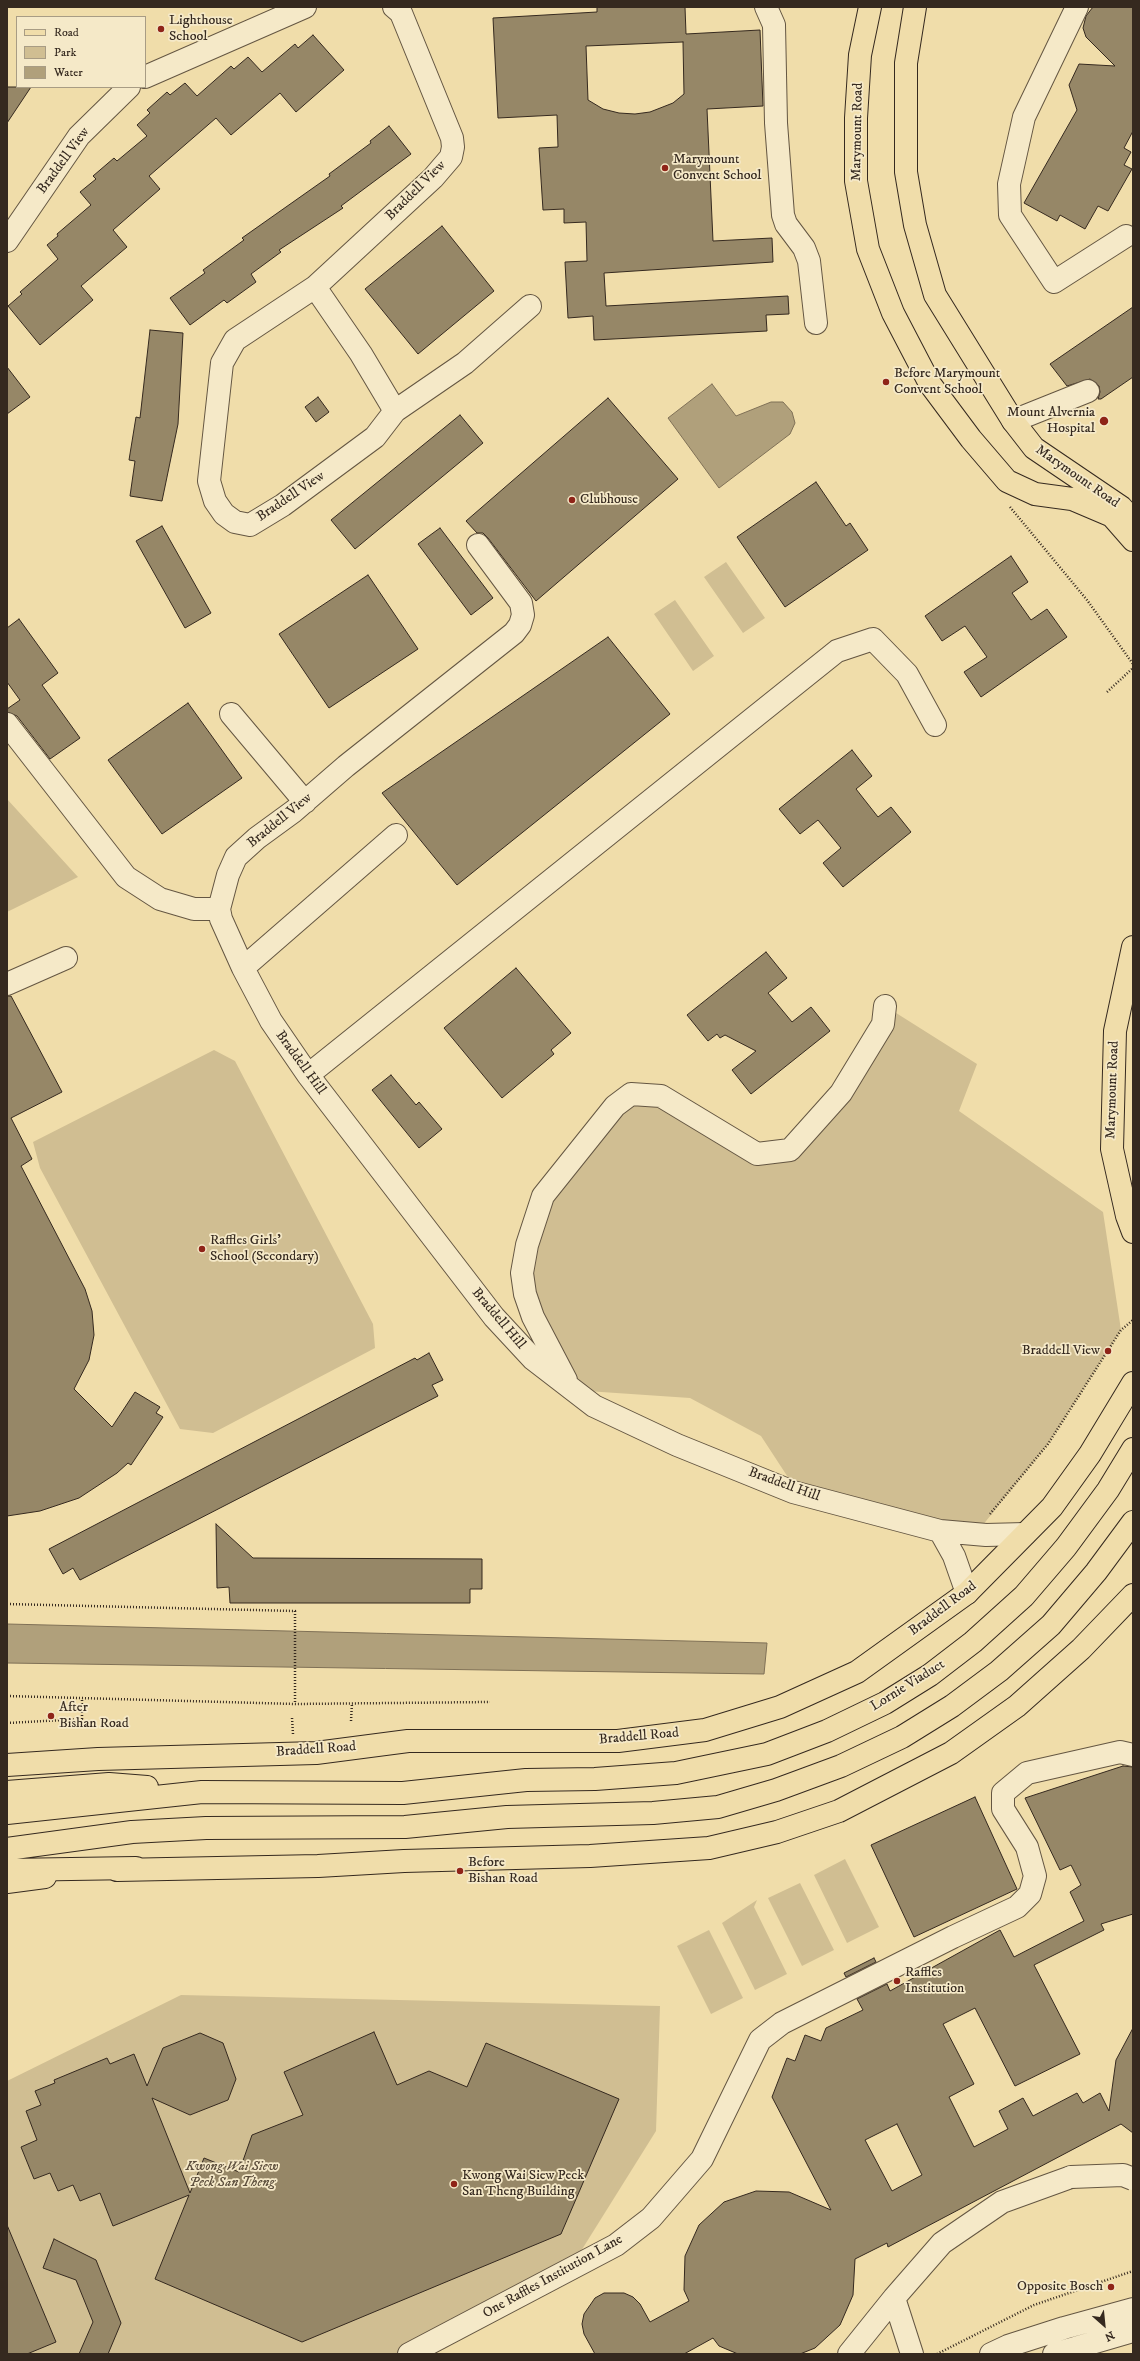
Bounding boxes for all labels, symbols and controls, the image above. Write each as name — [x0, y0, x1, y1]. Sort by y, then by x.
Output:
place label: Lighthouse School — [169, 13, 233, 46]
legend — [16, 16, 146, 88]
marker: Lighthouse School — [156, 24, 166, 34]
text: Road — [54, 25, 79, 40]
text: Park — [54, 45, 76, 60]
text: Water — [54, 65, 83, 80]
street label: Marymount Road — [849, 83, 867, 181]
street label: Braddell View — [34, 124, 94, 198]
place label: Marymount Convent School — [673, 152, 761, 184]
street label: Braddell View — [382, 157, 450, 225]
marker: Marymount Convent School — [660, 163, 670, 173]
place label: Before Marymount Convent School — [894, 366, 1000, 398]
marker: Before Marymount Convent School — [881, 377, 891, 387]
place label: Mount Alvernia Hospital — [1007, 405, 1095, 438]
marker: Mount Alvernia Hospital — [1098, 415, 1110, 427]
street label: Marymount Road — [1032, 442, 1122, 512]
street label: Braddell View — [254, 468, 328, 526]
place label: Clubhouse — [580, 492, 638, 508]
marker: Clubhouse — [567, 495, 577, 505]
street label: Braddell View — [244, 790, 316, 852]
street label: Braddell Hill — [271, 1028, 329, 1098]
street label: Marymount Road — [1103, 1041, 1123, 1139]
place label: Raffles Girls' School (Secondary) — [210, 1233, 319, 1266]
marker: Raffles Girls' School (Secondary) — [197, 1244, 207, 1254]
street label: Braddell Hill — [467, 1285, 529, 1353]
place label: Braddell View — [1022, 1343, 1100, 1359]
marker: Braddell View — [1103, 1346, 1113, 1356]
street label: Braddell Hill — [746, 1464, 822, 1506]
street label: Braddell Road — [906, 1578, 980, 1640]
street label: Lornie Viaduct — [868, 1657, 948, 1715]
place label: After Bishan Road — [59, 1700, 129, 1732]
marker: After Bishan Road — [46, 1711, 56, 1721]
street label: Braddell Road — [598, 1725, 680, 1749]
street label: Braddell Road — [275, 1739, 357, 1761]
place label: Before Bishan Road — [468, 1855, 538, 1888]
marker: Before Bishan Road — [455, 1866, 465, 1876]
place label: Raffles Institution — [905, 1965, 964, 1998]
marker: Raffles Institution — [892, 1976, 902, 1986]
park label: Kwong Wai Siew Peck San Theng — [186, 2159, 278, 2192]
place label: Kwong Wai Siew Peck San Theng Building — [462, 2168, 584, 2200]
marker: Kwong Wai Siew Peck San Theng Building — [449, 2179, 459, 2189]
street label: One Raffles Institution Lane — [480, 2232, 626, 2322]
place label: Opposite Bosch — [1017, 2279, 1103, 2295]
marker: Opposite Bosch — [1106, 2282, 1116, 2292]
north arrow — [1084, 2305, 1124, 2345]
text: N — [1102, 2327, 1117, 2344]

